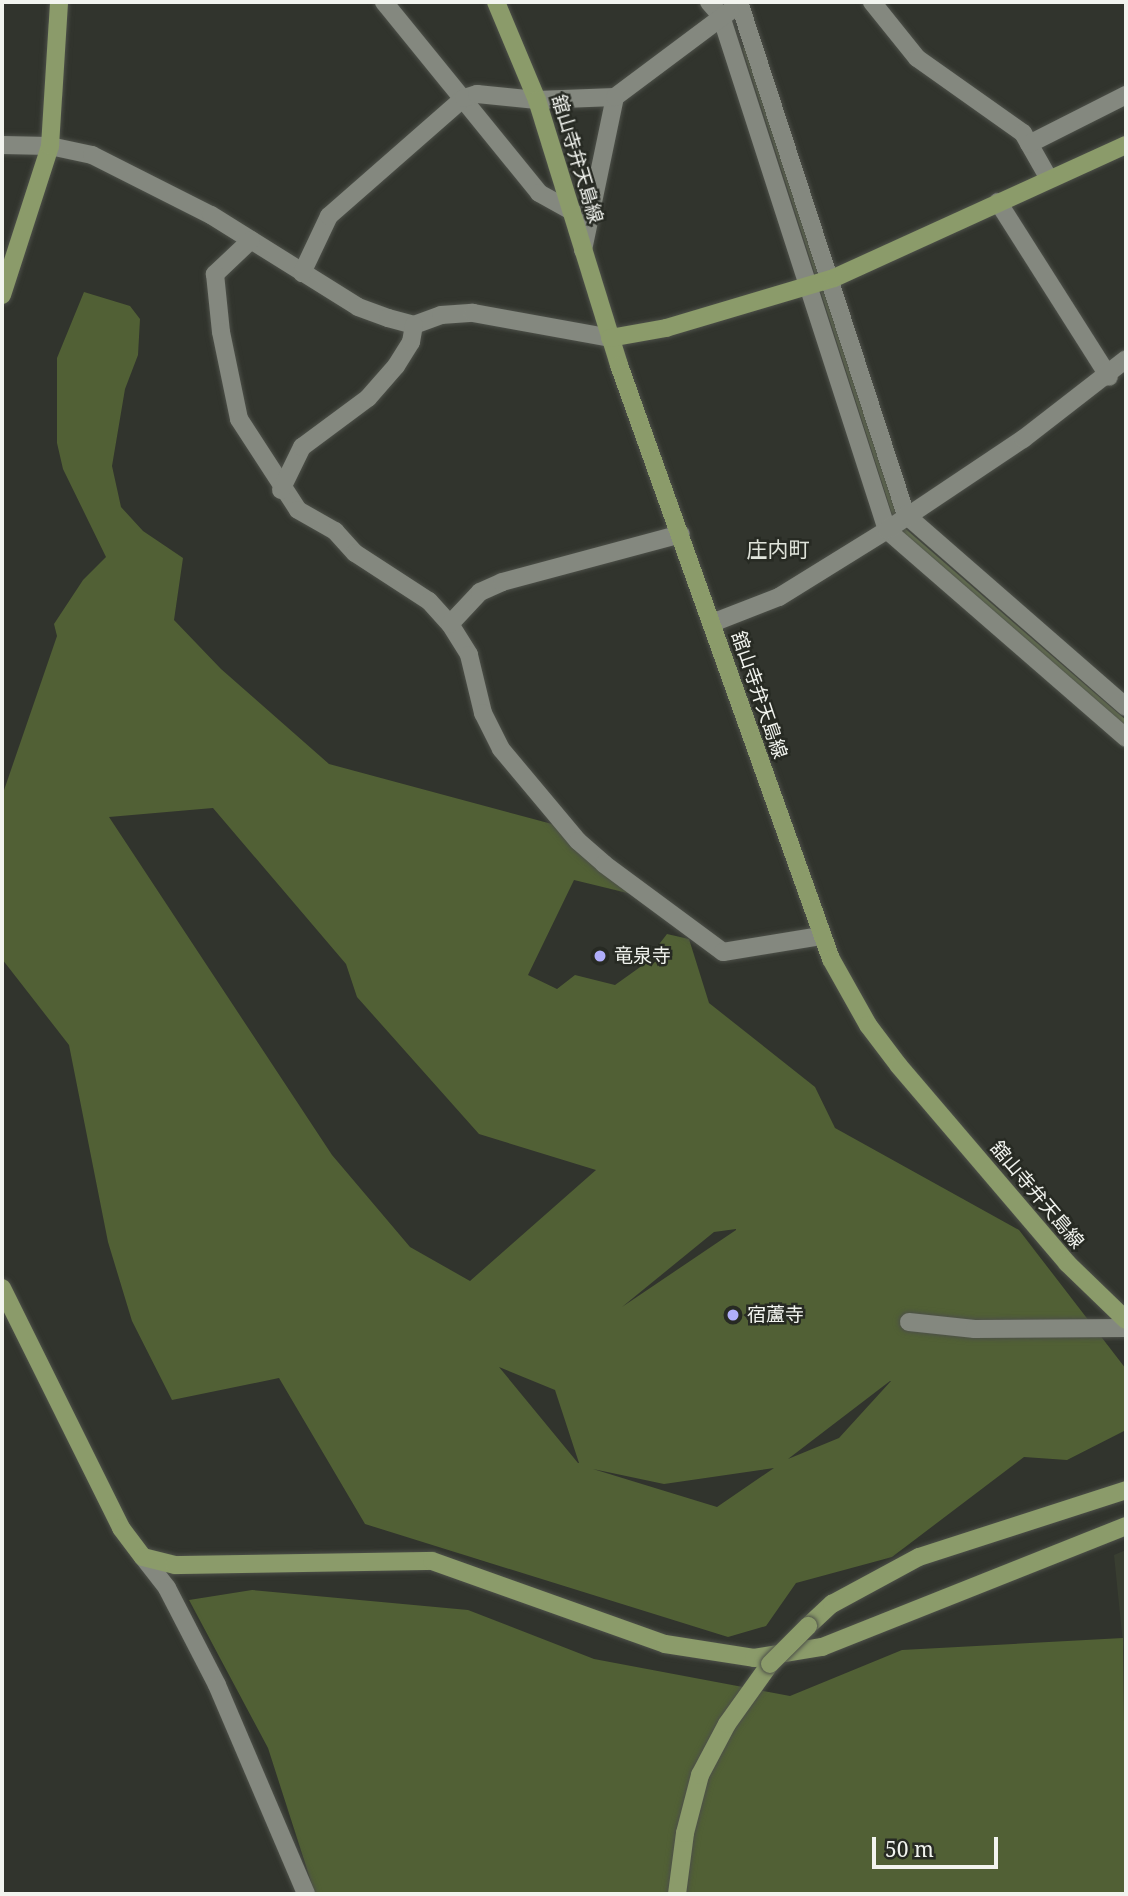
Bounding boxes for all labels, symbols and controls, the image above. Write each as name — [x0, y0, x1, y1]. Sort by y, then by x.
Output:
street label: 舘山寺弁天島線 — [547, 92, 607, 226]
district label: 庄内町 — [747, 536, 809, 562]
street label: 舘山寺弁天島線 — [727, 628, 791, 762]
place label: 竜泉寺 — [614, 945, 671, 967]
marker: 竜泉寺 — [592, 948, 608, 964]
street label: 舘山寺弁天島線 — [986, 1137, 1088, 1253]
place label: 宿蘆寺 — [747, 1304, 804, 1326]
marker: 宿蘆寺 — [725, 1307, 741, 1323]
scale bar — [876, 1822, 1002, 1866]
text: 50 m — [885, 1835, 934, 1863]

